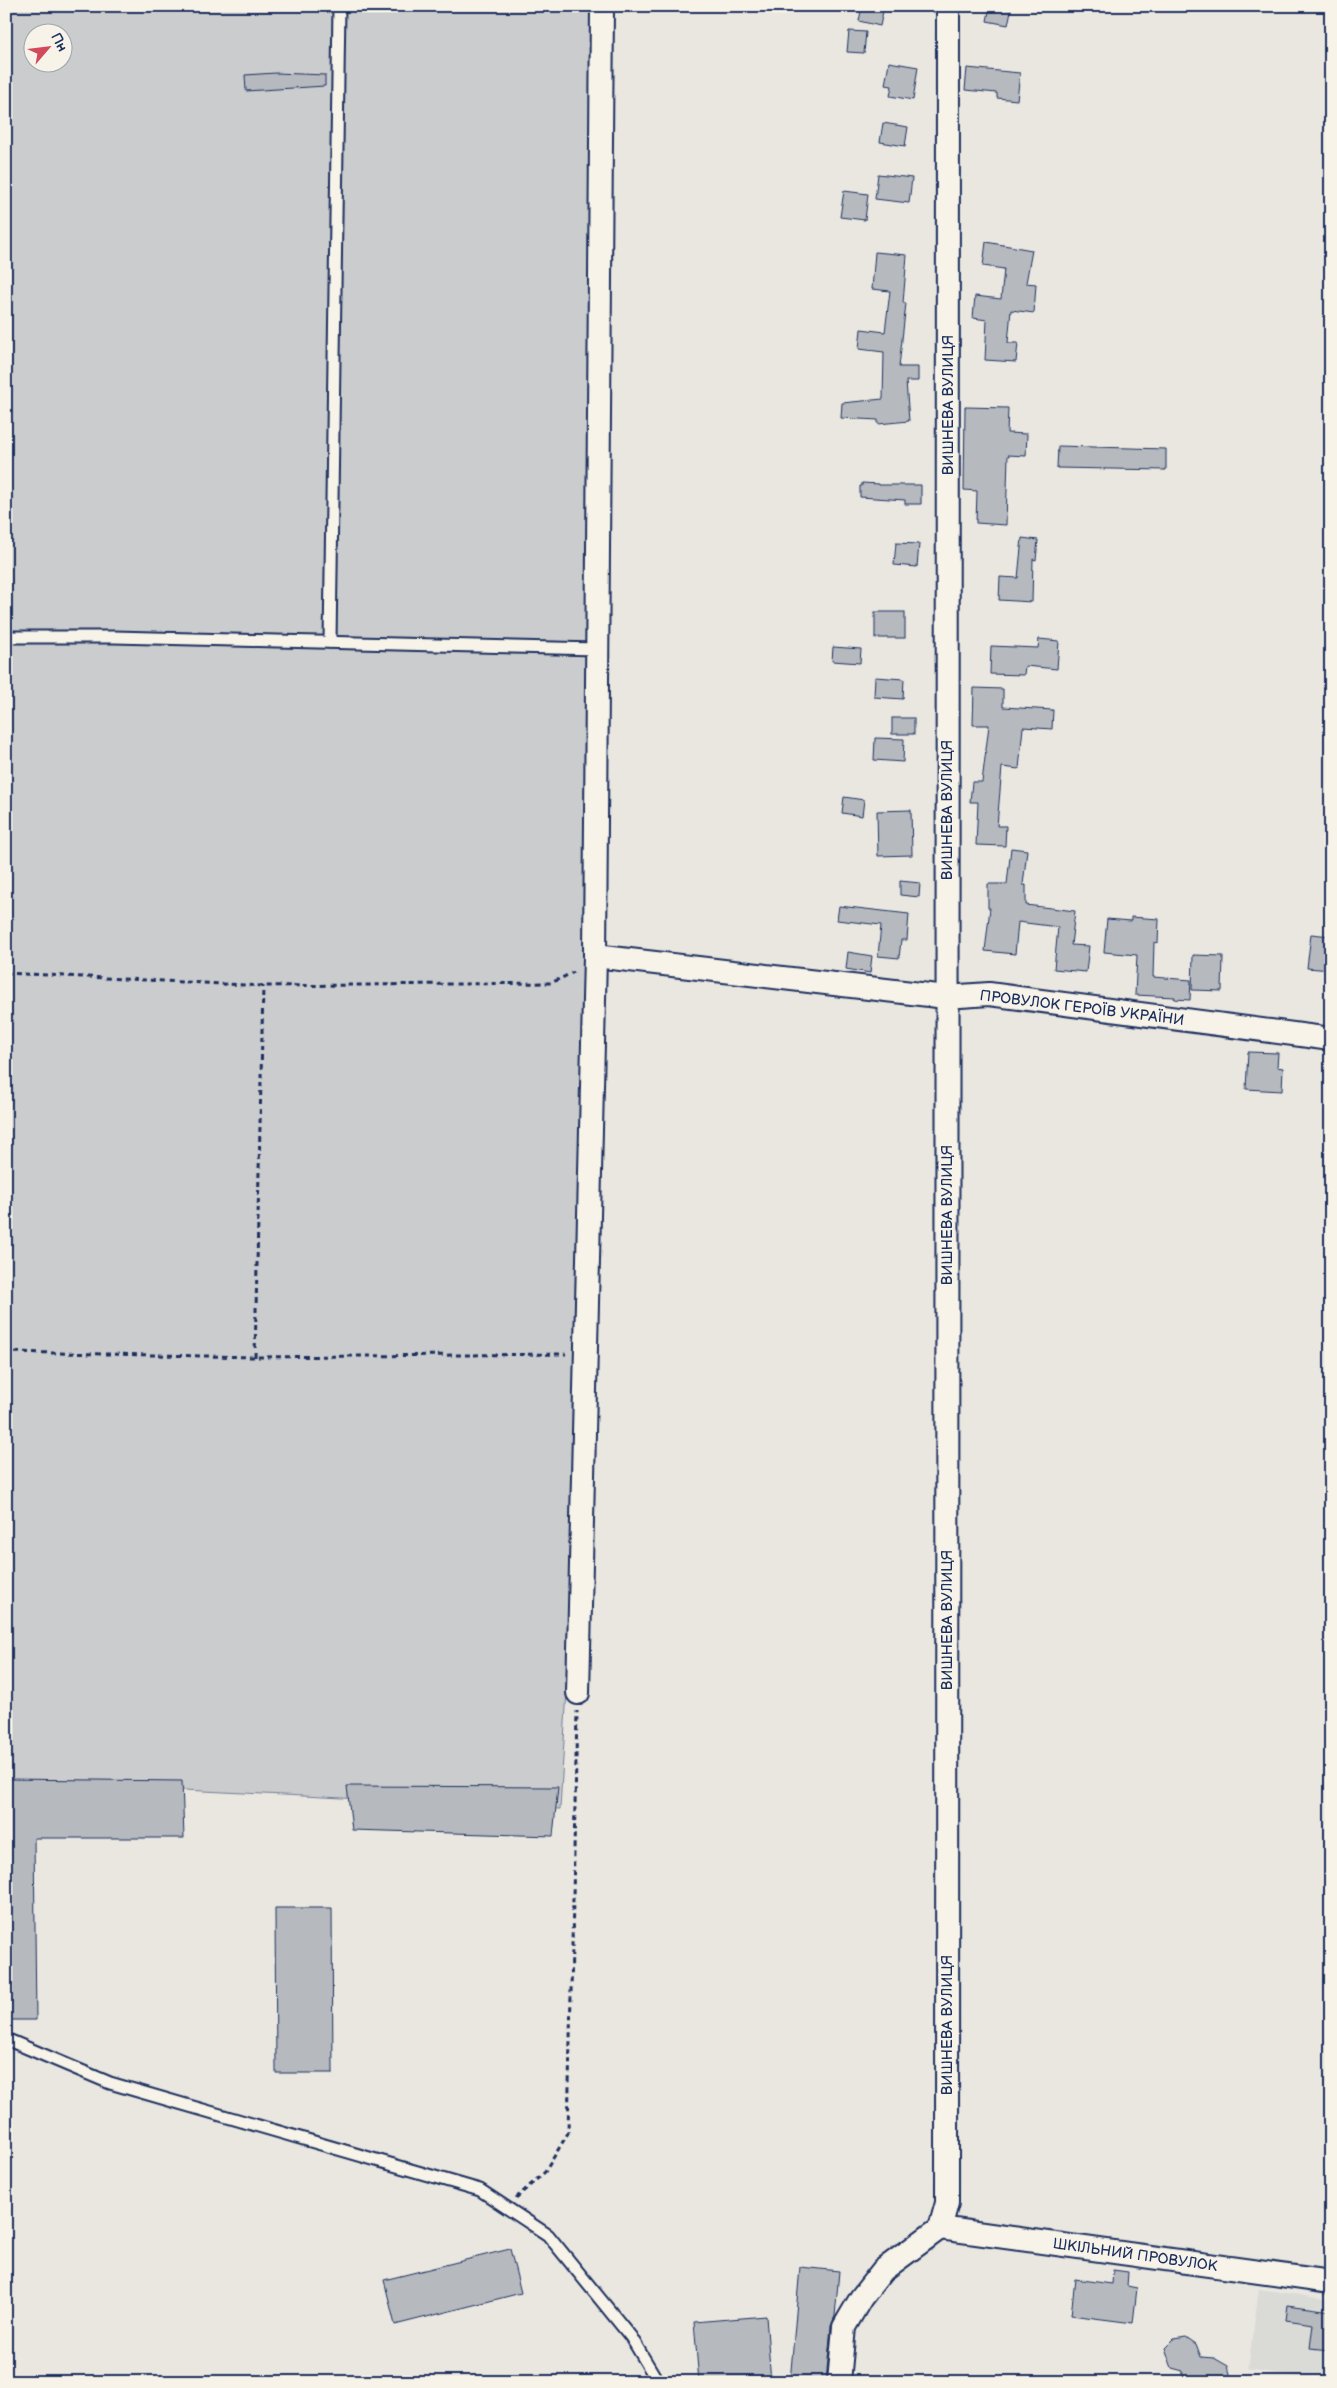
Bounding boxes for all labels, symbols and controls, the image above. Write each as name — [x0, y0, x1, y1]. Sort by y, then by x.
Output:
north arrow — [22, 22, 72, 72]
text: Пн — [47, 30, 71, 54]
street label: ВИШНЕВА ВУЛИЦЯ — [939, 335, 958, 475]
street label: ВИШНЕВА ВУЛИЦЯ — [938, 740, 957, 880]
street label: ПРОВУЛОК ГЕРОЇВ УКРАЇНИ — [979, 986, 1185, 1030]
street label: ВИШНЕВА ВУЛИЦЯ — [938, 1145, 957, 1285]
street label: ВИШНЕВА ВУЛИЦЯ — [938, 1550, 957, 1690]
street label: ВИШНЕВА ВУЛИЦЯ — [938, 1955, 957, 2095]
street label: ШКІЛЬНИЙ ПРОВУЛОК — [1051, 2234, 1219, 2276]

